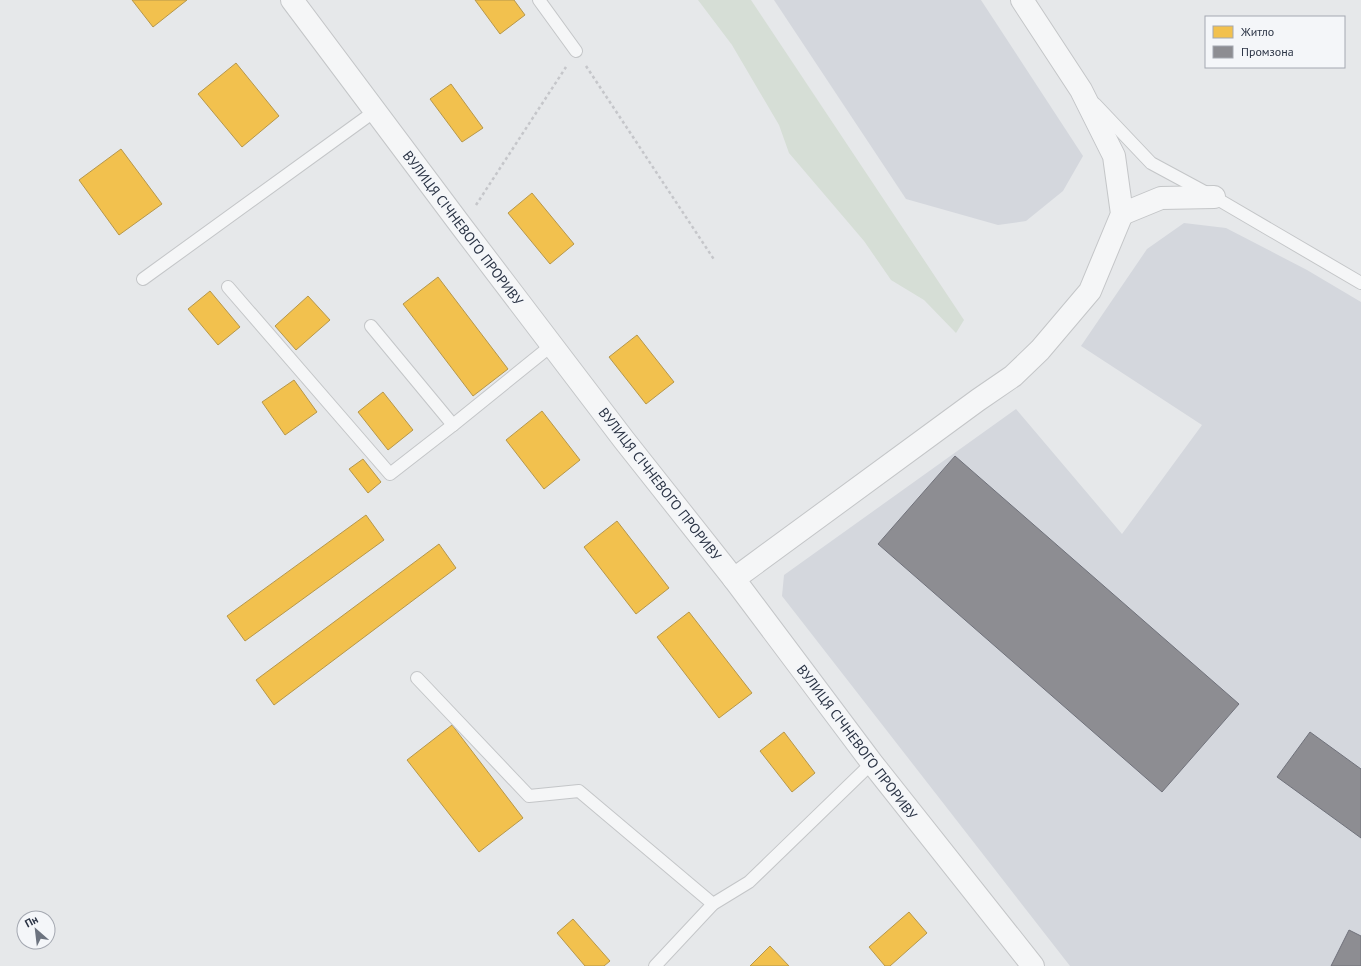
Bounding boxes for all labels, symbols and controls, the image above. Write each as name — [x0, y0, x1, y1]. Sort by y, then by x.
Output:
legend — [1205, 16, 1345, 68]
text: Житло — [1240, 24, 1274, 39]
text: Промзона — [1241, 44, 1294, 59]
street label: ВУЛИЦЯ СІЧНЕВОГО ПРОРИВУ — [399, 147, 527, 309]
street label: ВУЛИЦЯ СІЧНЕВОГО ПРОРИВУ — [595, 404, 725, 564]
street label: ВУЛИЦЯ СІЧНЕВОГО ПРОРИВУ — [793, 661, 921, 823]
north arrow — [16, 910, 56, 950]
text: Пн — [22, 912, 40, 930]

